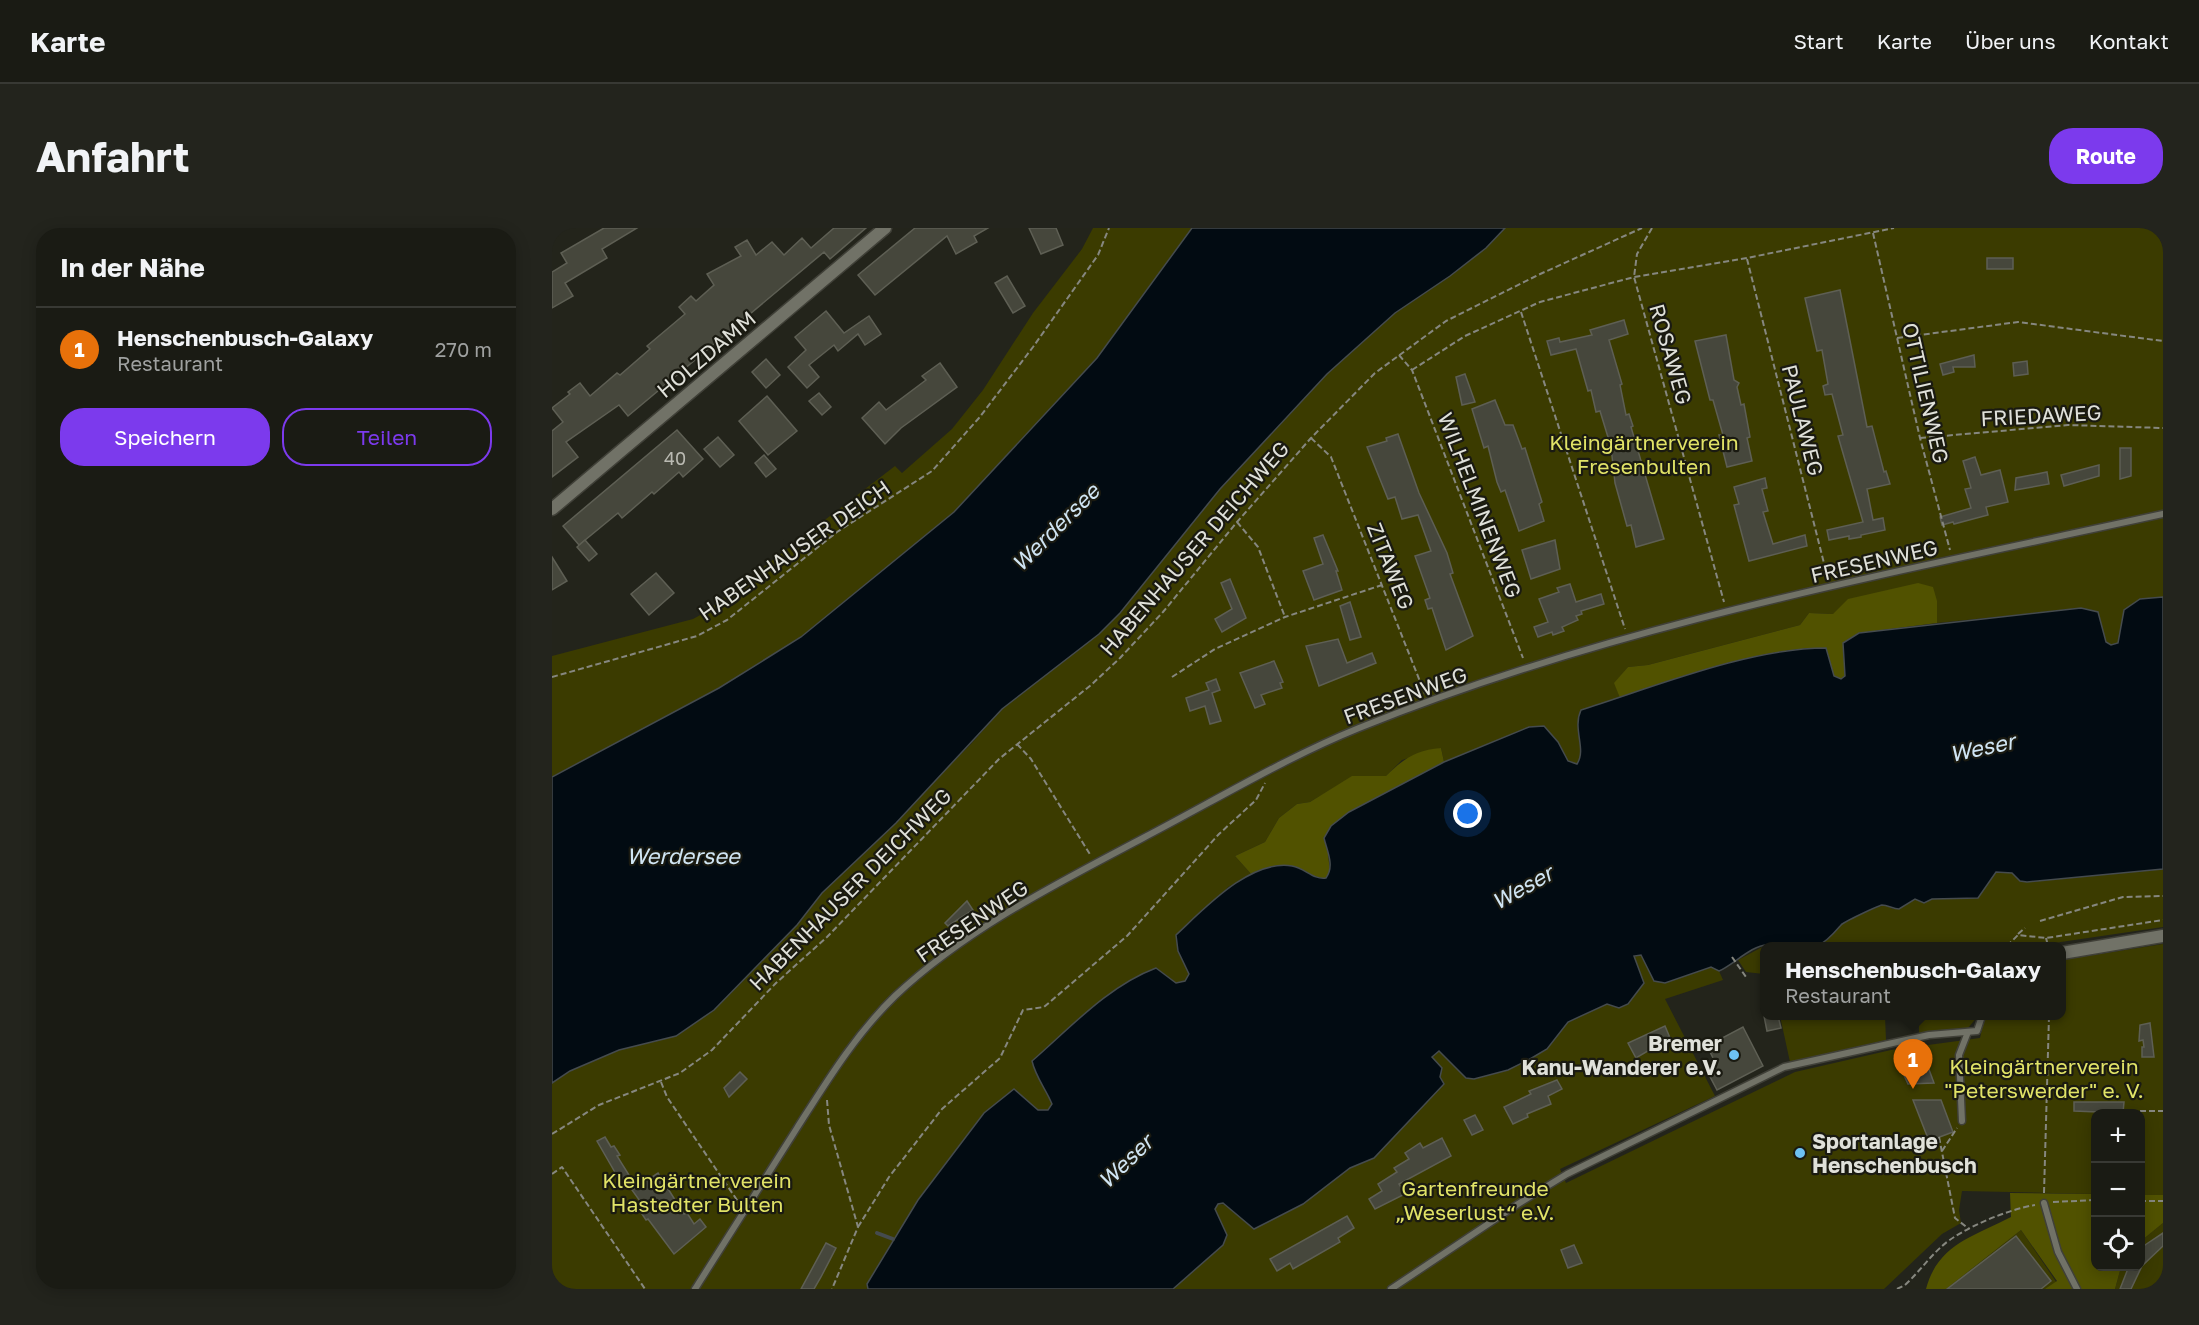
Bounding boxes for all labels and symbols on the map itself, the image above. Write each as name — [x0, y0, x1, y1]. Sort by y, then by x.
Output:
street label: ROSAWEG — [1644, 301, 1698, 407]
street label: HOLZDAMM — [651, 305, 761, 403]
street label: OTTILIENWEG — [1897, 320, 1955, 466]
street label: PAULAWEG — [1777, 362, 1829, 478]
street label: FRIEDAWEG — [1980, 399, 2102, 431]
street label: WILHELMINENWEG — [1433, 409, 1527, 601]
park label: Kleingärtnerverein Fresenbulten — [1549, 429, 1739, 479]
street label: HABENHAUSER DEICHWEG — [1094, 436, 1294, 660]
house number: 40 — [664, 447, 686, 469]
street label: HABENHAUSER DEICH — [693, 474, 895, 626]
water label: Werdersee — [1005, 476, 1106, 577]
street label: ZITAWEG — [1362, 519, 1420, 613]
street label: FRESENWEG — [1808, 534, 1940, 588]
street label: FRESENWEG — [1340, 661, 1470, 729]
water label: Weser — [1947, 726, 2020, 767]
street label: HABENHAUSER DEICHWEG — [743, 782, 957, 996]
your location — [1453, 799, 1482, 828]
water label: Werdersee — [626, 842, 742, 869]
water label: Weser — [1487, 858, 1560, 915]
street label: FRESENWEG — [911, 874, 1033, 968]
place label: Bremer Kanu-Wanderer e.V. — [1521, 1030, 1722, 1080]
pin: 1 — [1894, 1040, 1932, 1089]
marker: Bremer Kanu-Wanderer e.V. — [1727, 1048, 1741, 1062]
park label: Kleingärtnerverein "Peterswerder" e. V. — [1944, 1053, 2144, 1103]
water label: Weser — [1092, 1126, 1161, 1194]
place label: Sportanlage Henschenbusch — [1812, 1128, 1977, 1178]
marker: Sportanlage Henschenbusch — [1793, 1146, 1807, 1160]
park label: Kleingärtnerverein Hastedter Bulten — [602, 1167, 792, 1217]
park label: Gartenfreunde „Weserlust“ e.V. — [1395, 1175, 1555, 1225]

